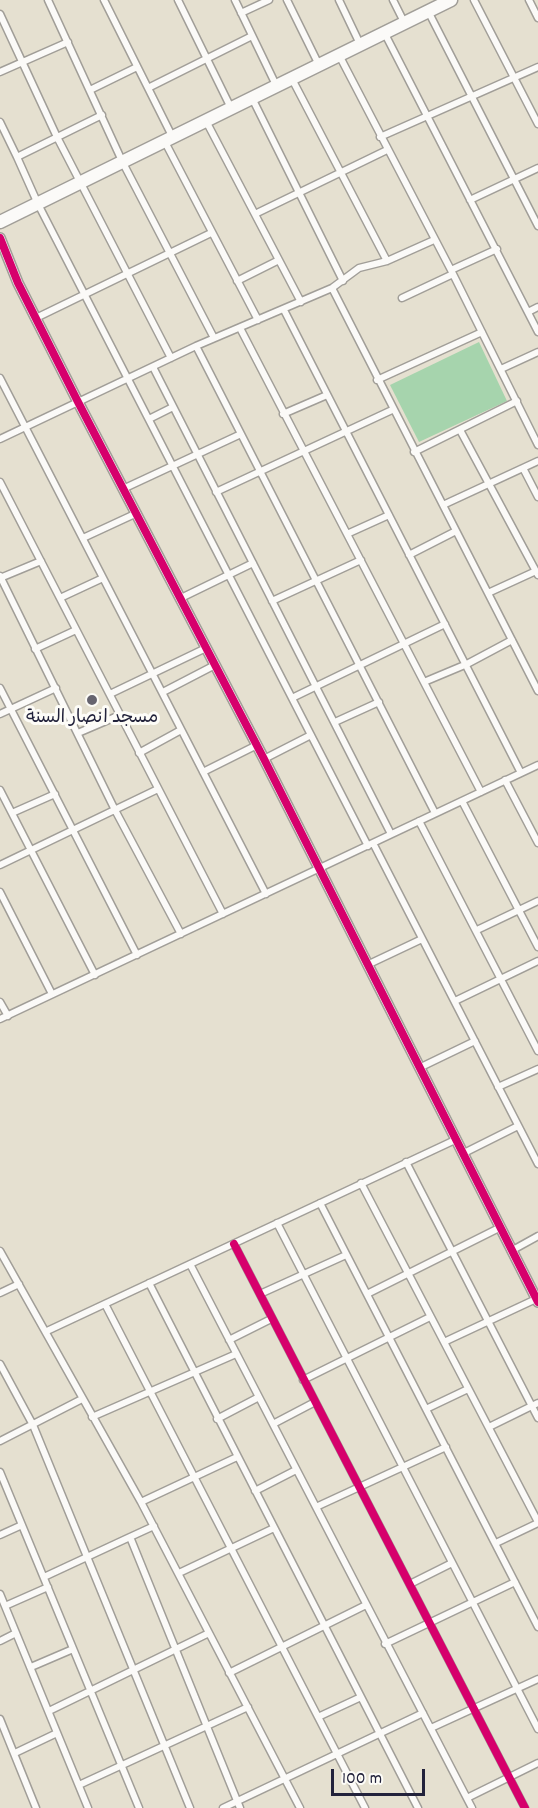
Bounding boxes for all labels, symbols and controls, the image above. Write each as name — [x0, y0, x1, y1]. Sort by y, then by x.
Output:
marker: مسجد انصار السنة — [85, 693, 99, 707]
place label: مسجد انصار السنة — [26, 709, 158, 731]
scale bar — [334, 1757, 428, 1795]
text: 100 m — [342, 1767, 382, 1792]

